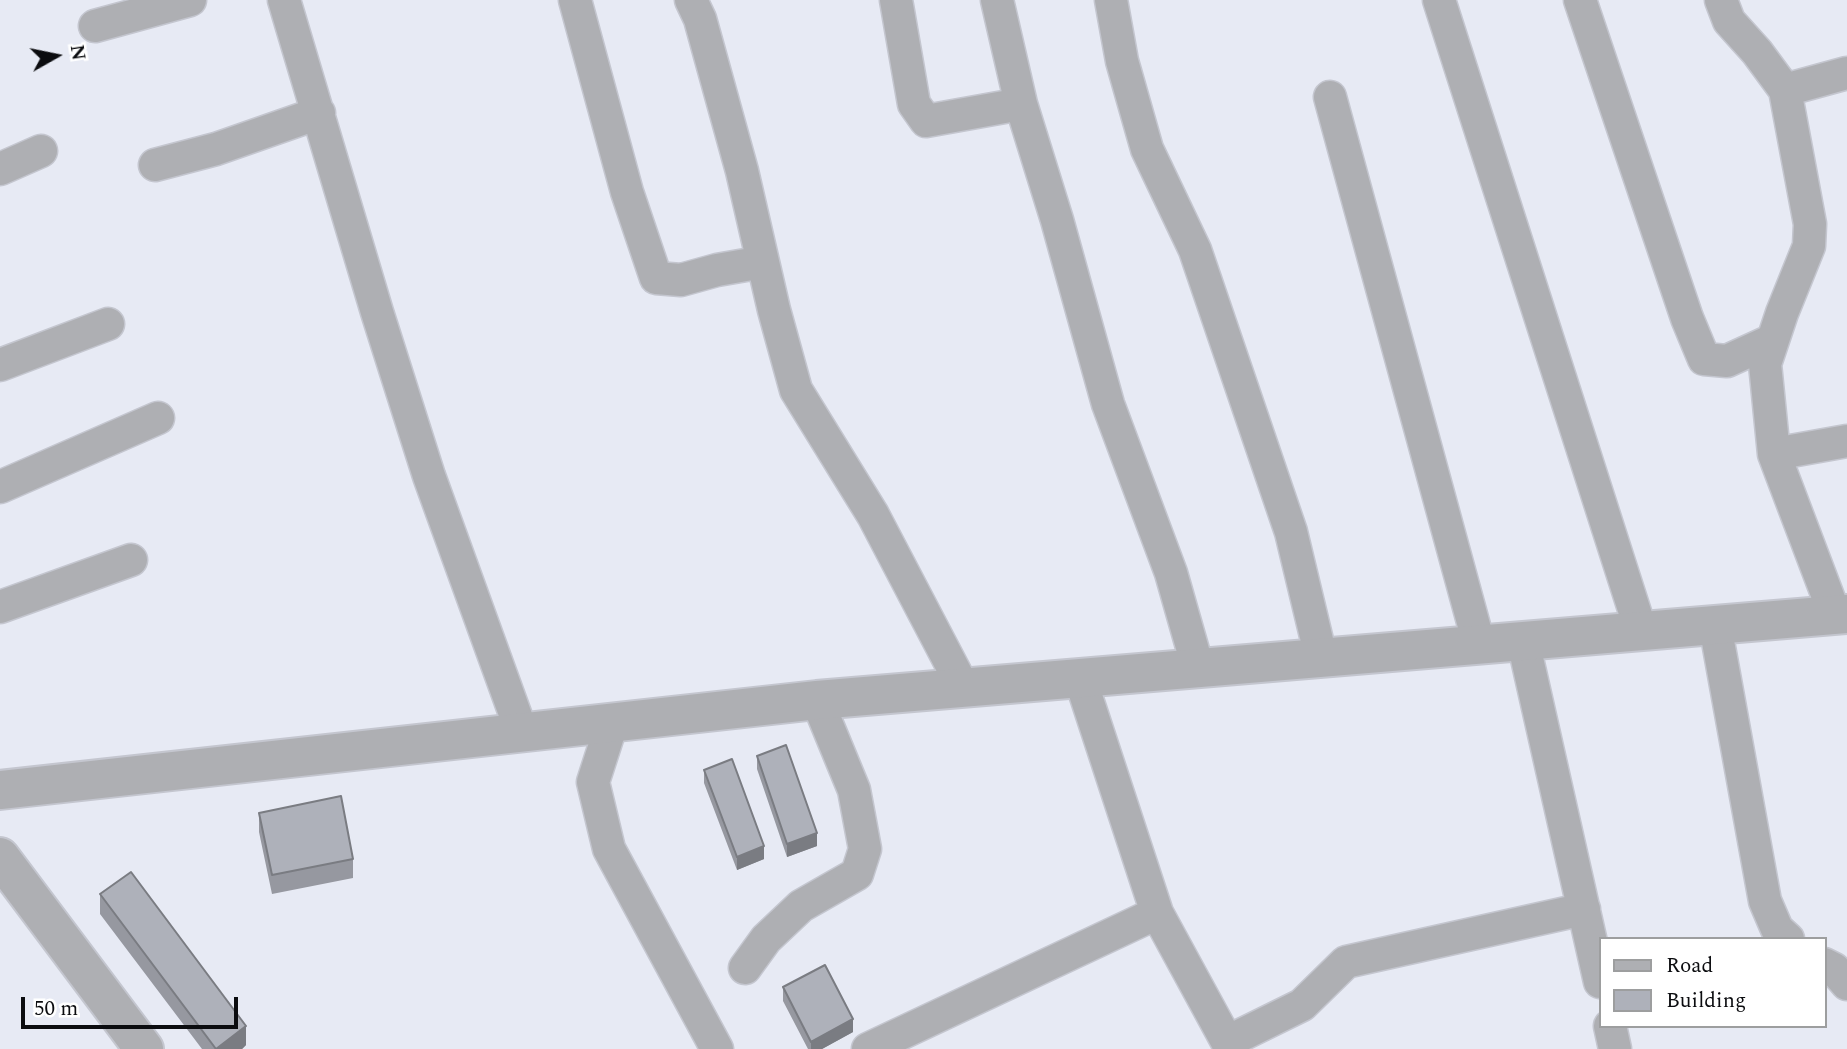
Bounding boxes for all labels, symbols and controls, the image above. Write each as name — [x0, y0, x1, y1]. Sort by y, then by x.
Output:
north arrow — [21, 21, 91, 91]
text: N — [62, 43, 93, 63]
legend — [1598, 937, 1826, 1028]
text: Road — [1666, 950, 1713, 982]
scale bar — [24, 982, 242, 1026]
text: Building — [1666, 985, 1746, 1017]
text: 50 m — [34, 993, 78, 1025]

